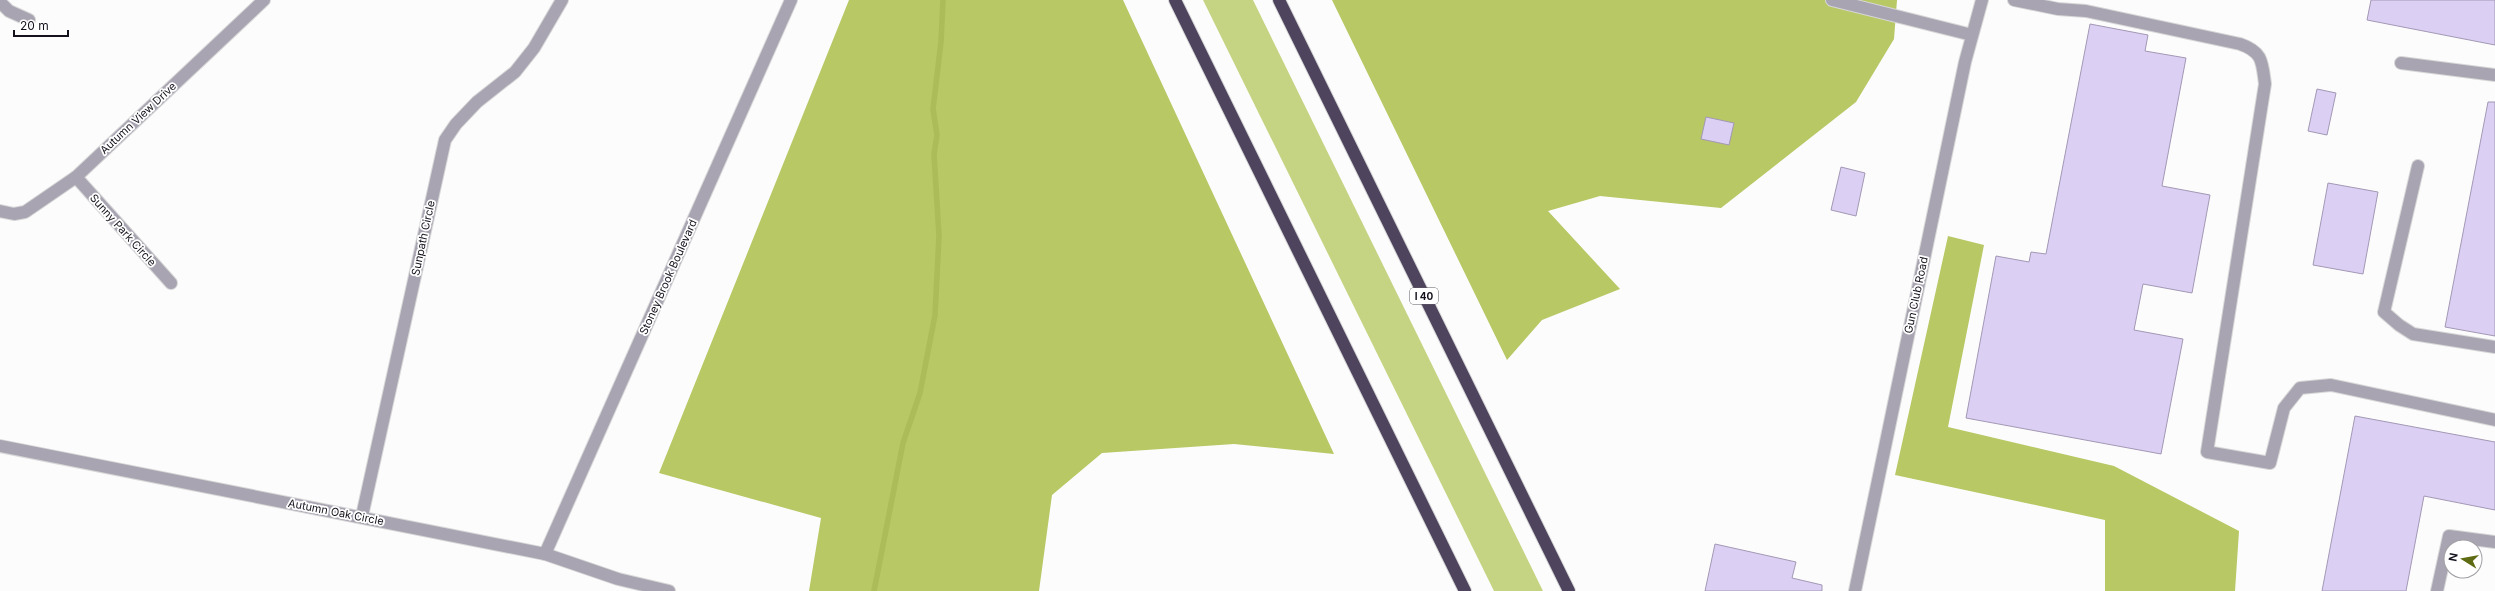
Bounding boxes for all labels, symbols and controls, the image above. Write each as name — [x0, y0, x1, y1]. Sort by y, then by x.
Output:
scale bar — [14, 12, 68, 38]
text: 20 m — [20, 18, 49, 33]
street label: Autumn View Drive — [97, 79, 179, 157]
street label: Sunny Park Circle — [87, 191, 159, 269]
street label: Sunpath Circle — [408, 199, 438, 277]
street label: Stoney Brook Boulevard — [636, 217, 700, 337]
street label: Gun Club Road — [1901, 255, 1931, 335]
road number: I 40 — [1410, 288, 1438, 304]
street label: Autumn Oak Circle — [287, 496, 385, 528]
north arrow — [2443, 539, 2483, 579]
text: N — [2446, 552, 2461, 563]

